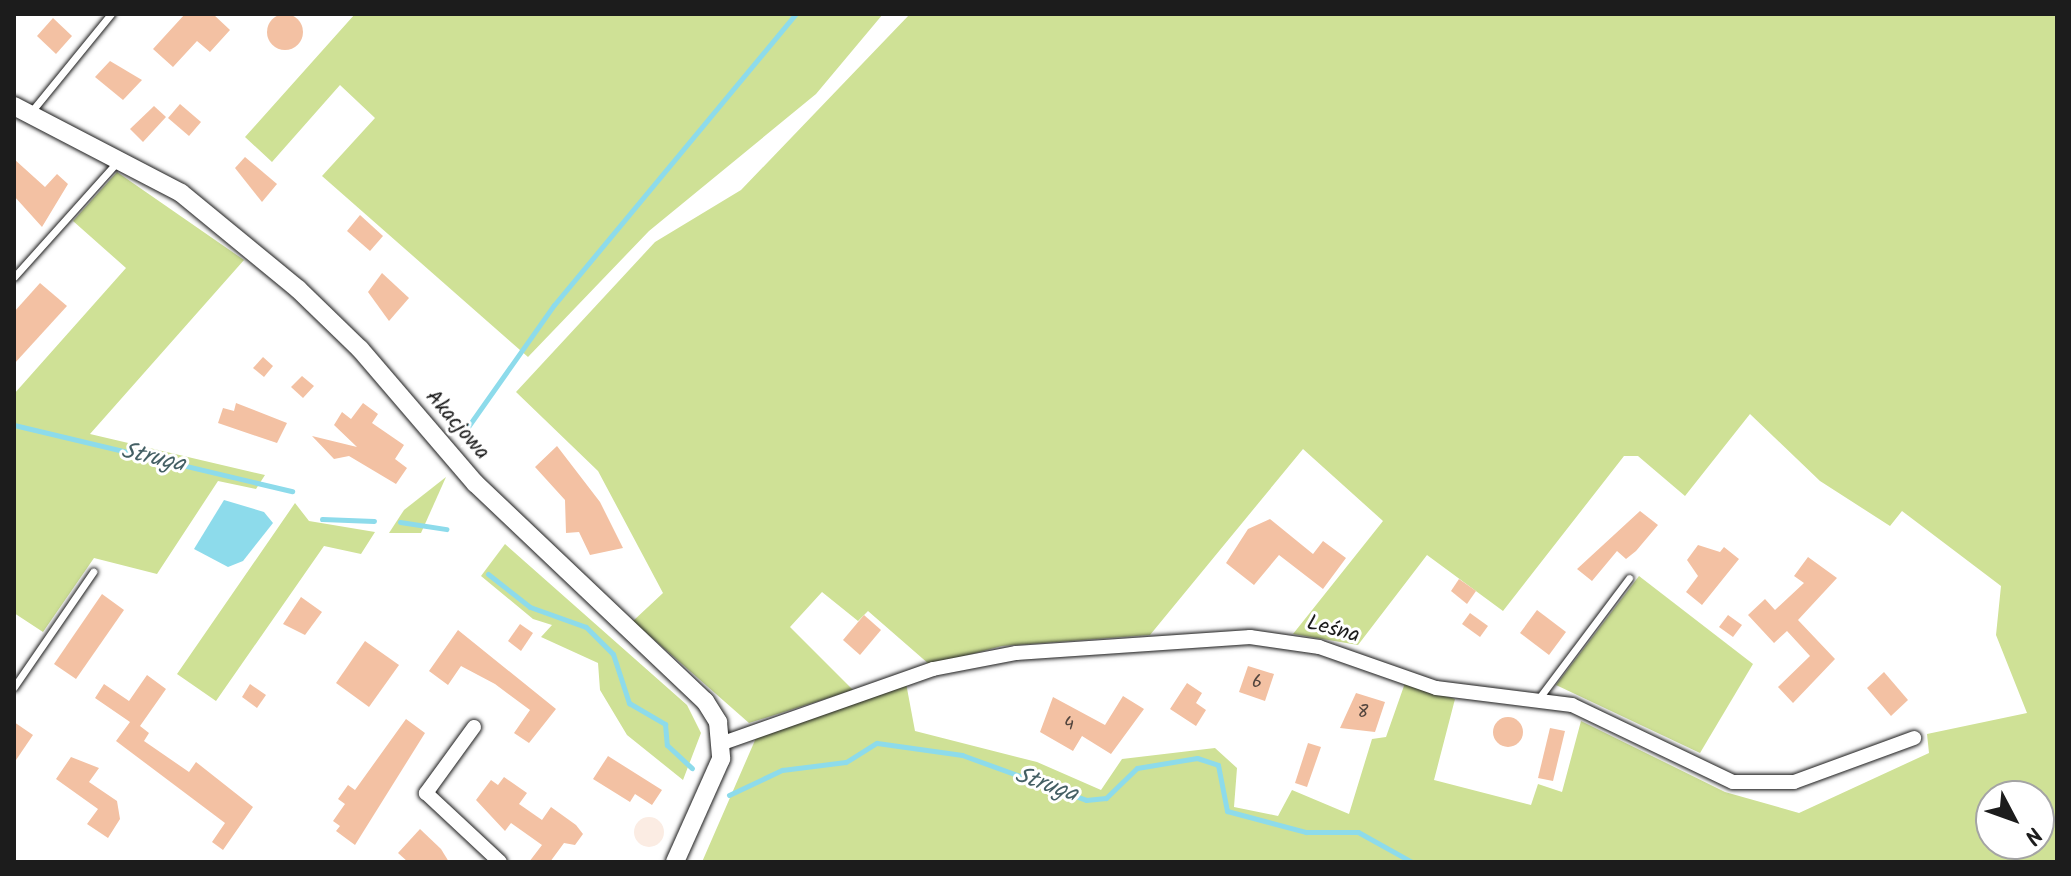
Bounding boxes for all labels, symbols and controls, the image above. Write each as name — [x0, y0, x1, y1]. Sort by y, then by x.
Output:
street label: Akacjowa — [419, 384, 495, 466]
water label: Struga — [118, 437, 188, 479]
street label: Leśna — [1304, 610, 1362, 650]
house number: 6 — [1252, 672, 1262, 694]
house number: 8 — [1358, 702, 1368, 724]
house number: 4 — [1064, 714, 1074, 736]
water label: Struga — [1011, 761, 1081, 809]
north arrow — [1975, 780, 2055, 860]
text: N — [2014, 818, 2050, 851]

